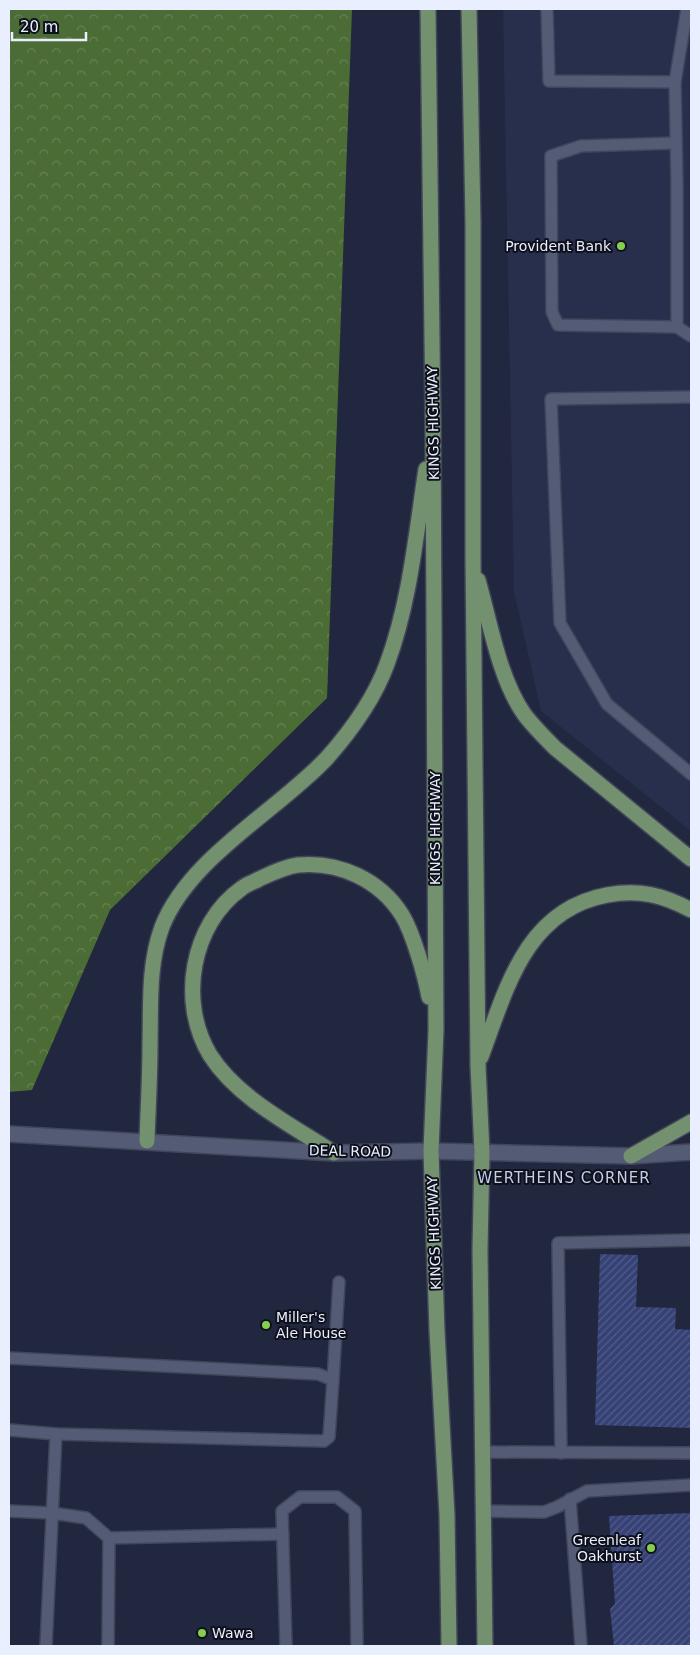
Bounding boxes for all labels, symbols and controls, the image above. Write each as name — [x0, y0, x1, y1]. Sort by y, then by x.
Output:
scale bar — [12, 10, 86, 42]
text: 20 m — [20, 18, 58, 36]
place label: Provident Bank — [505, 238, 612, 254]
marker: Provident Bank — [615, 240, 627, 252]
street label: KINGS HIGHWAY — [424, 365, 442, 480]
street label: KINGS HIGHWAY — [427, 770, 443, 885]
street label: DEAL ROAD — [309, 1142, 391, 1160]
district label: WERTHEINS CORNER — [477, 1169, 651, 1187]
street label: KINGS HIGHWAY — [424, 1175, 444, 1290]
place label: Miller's Ale House — [276, 1309, 346, 1341]
marker: Miller's Ale House — [260, 1319, 272, 1331]
place label: Greenleaf Oakhurst — [573, 1532, 642, 1564]
marker: Greenleaf Oakhurst — [645, 1542, 657, 1554]
place label: Wawa — [212, 1625, 254, 1641]
marker: Wawa — [196, 1627, 208, 1639]

